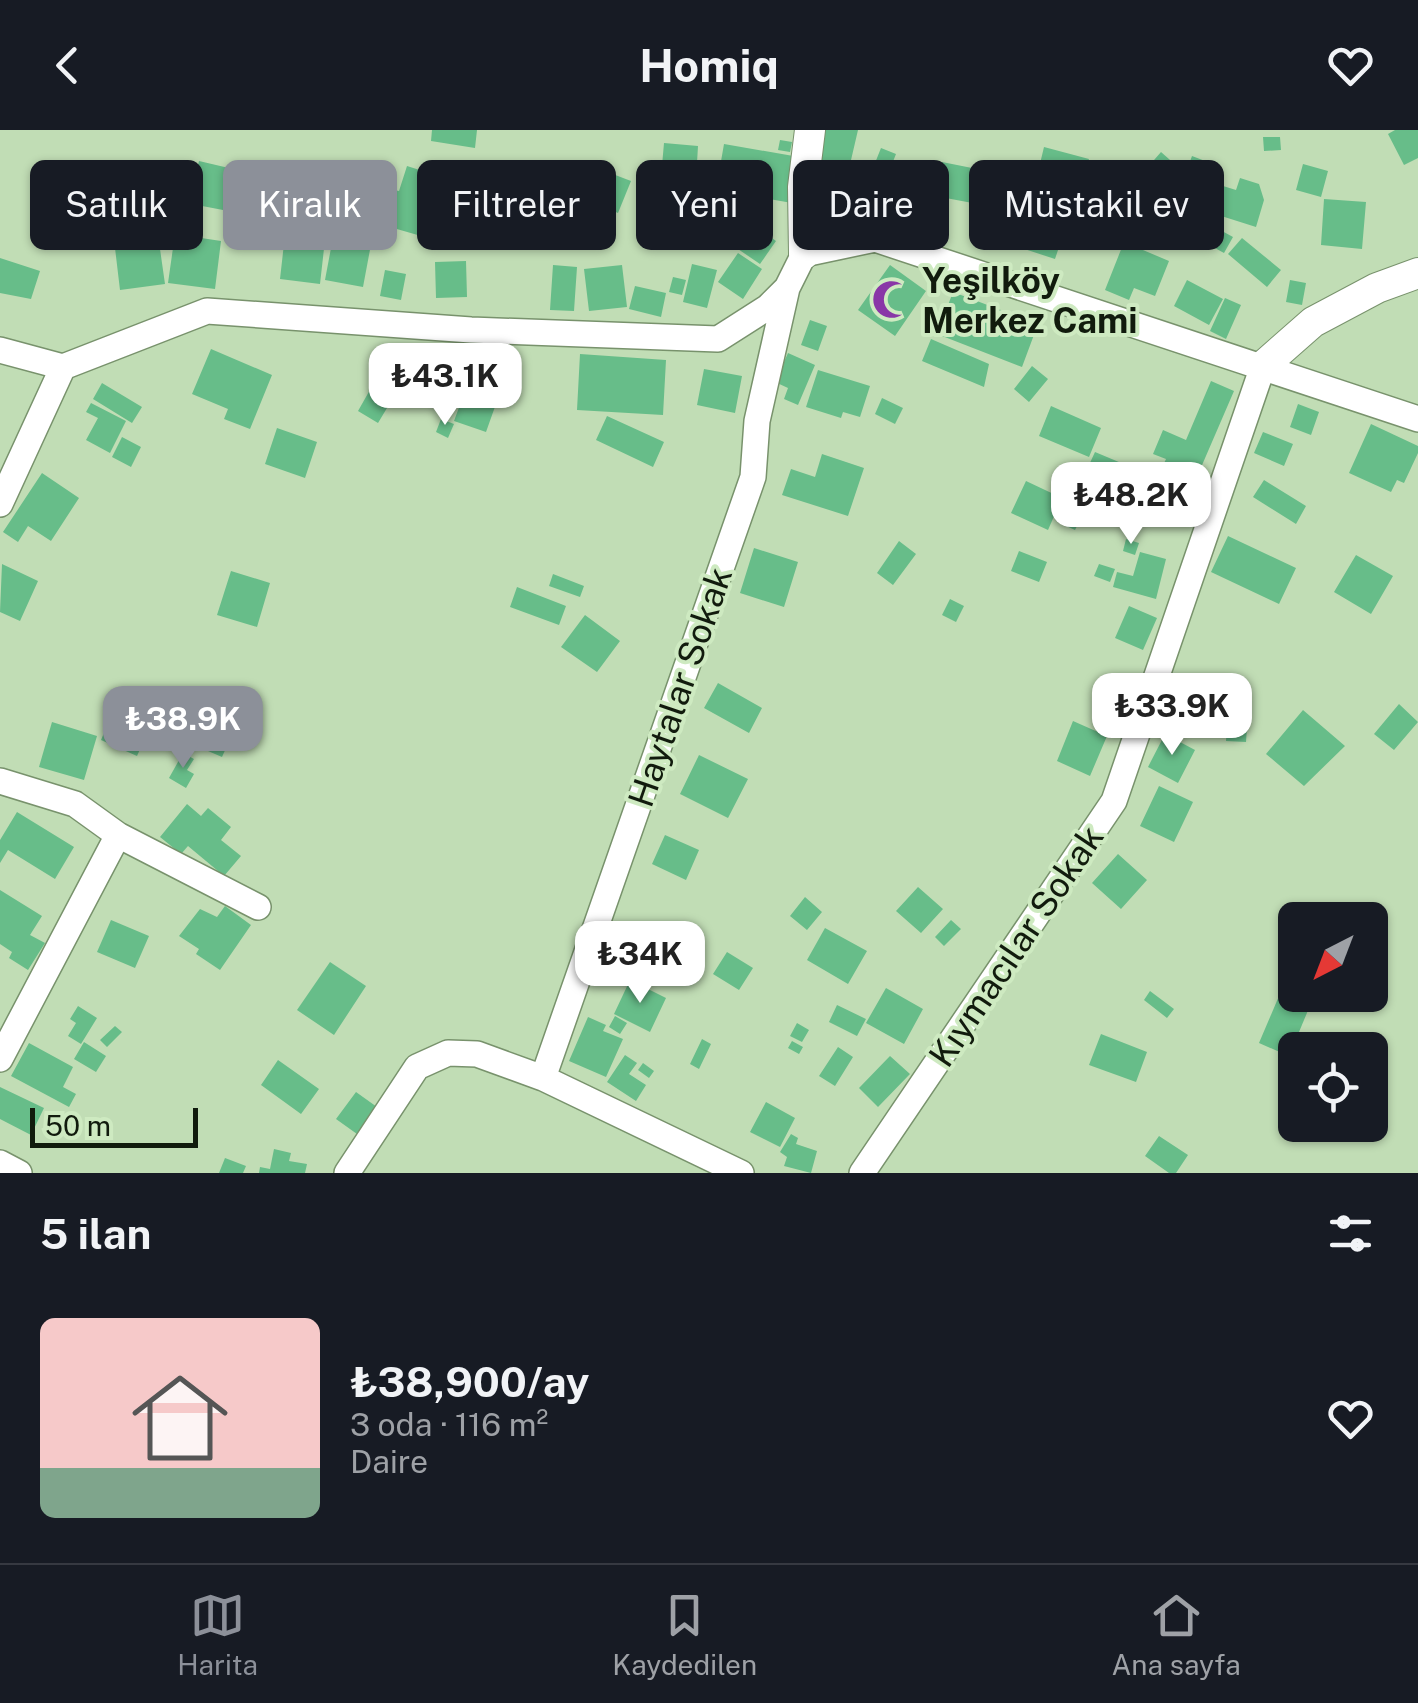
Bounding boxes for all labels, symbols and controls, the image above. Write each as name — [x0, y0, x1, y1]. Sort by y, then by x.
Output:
icon: back — [40, 38, 95, 93]
icon: heart — [1323, 38, 1378, 93]
text: Homiq — [639, 39, 779, 92]
chip: Satılık — [30, 160, 203, 250]
chip: Kiralık — [223, 160, 397, 250]
chip: Filtreler — [417, 160, 616, 250]
chip: Yeni — [636, 160, 773, 250]
chip: Daire — [793, 160, 949, 250]
chip: Müstakil ev — [969, 160, 1224, 250]
place label: Yeşilköy Merkez Cami — [922, 260, 1138, 341]
mosque icon: Yeşilköy Merkez Cami — [871, 279, 913, 321]
pin: ₺43.1K — [364, 343, 526, 428]
text: ₺43.1K — [391, 357, 499, 394]
pin: ₺48.2K — [1050, 462, 1212, 547]
text: ₺48.2K — [1073, 476, 1189, 513]
street label: Haytalar Sokak — [620, 562, 740, 812]
pin: ₺33.9K — [1091, 673, 1253, 758]
pin: ₺38.9K — [102, 686, 264, 771]
text: ₺33.9K — [1114, 687, 1230, 724]
text: ₺38.9K — [125, 700, 241, 737]
street label: Kıymacılar Sokak — [920, 818, 1112, 1074]
north arrow — [1278, 902, 1388, 1012]
map controls — [1278, 902, 1388, 1142]
pin: ₺34K — [581, 921, 699, 1006]
text: ₺34K — [597, 935, 683, 972]
button: locate — [1278, 1032, 1388, 1142]
scale bar — [30, 1103, 198, 1148]
text: 50 m — [45, 1109, 111, 1142]
icon: filters — [1323, 1206, 1378, 1261]
text: 5 ilan — [40, 1209, 151, 1258]
text: ₺38,900/ay — [350, 1357, 589, 1406]
icon: home — [120, 1358, 240, 1478]
icon: heart — [1323, 1391, 1378, 1446]
text: 3 oda · 116 m² — [350, 1406, 548, 1443]
text: Daire — [350, 1443, 428, 1480]
tab: Harita — [177, 1588, 258, 1681]
tab: Kaydedilen — [612, 1588, 757, 1681]
tab: Ana sayfa — [1111, 1588, 1241, 1681]

